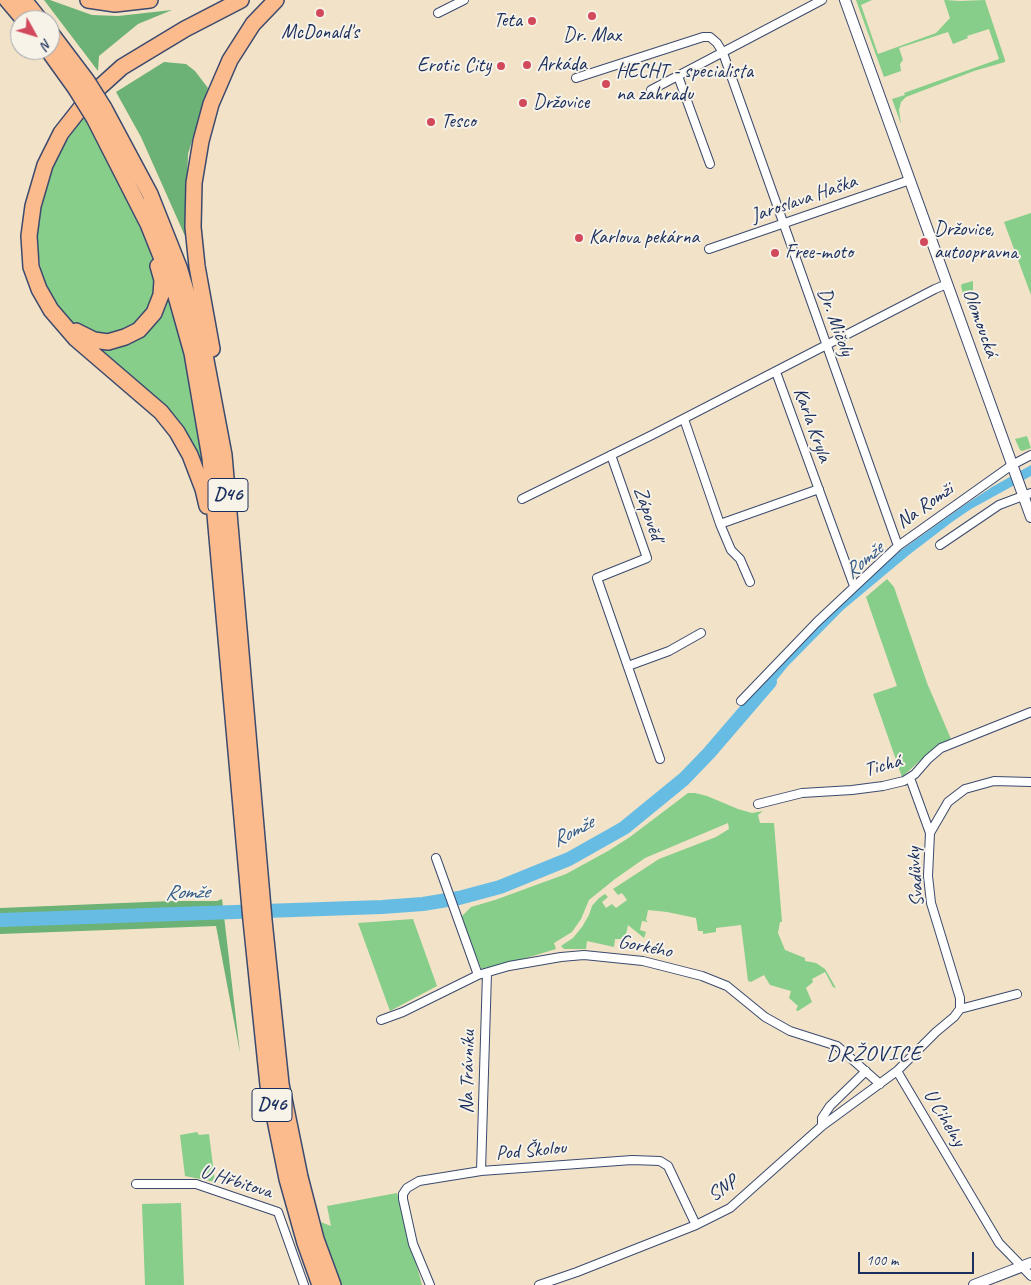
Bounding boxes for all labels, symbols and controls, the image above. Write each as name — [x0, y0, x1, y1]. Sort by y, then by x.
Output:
marker: McDonald's — [314, 7, 326, 19]
place label: Teta — [494, 9, 522, 33]
north arrow — [10, 10, 60, 60]
marker: Dr. Max — [586, 10, 598, 22]
marker: Teta — [526, 15, 538, 27]
place label: McDonald's — [281, 21, 359, 45]
place label: Dr. Max — [563, 24, 621, 48]
text: N — [37, 35, 56, 53]
place label: Arkáda — [537, 53, 587, 77]
place label: Erotic City — [417, 54, 491, 78]
marker: Arkáda — [521, 59, 533, 71]
marker: Erotic City — [495, 60, 507, 72]
place label: HECHT - specialista na zahradu — [616, 60, 753, 107]
marker: HECHT - specialista na zahradu — [600, 78, 612, 90]
place label: Držovice — [533, 91, 589, 115]
marker: Držovice — [517, 97, 529, 109]
place label: Tesco — [441, 110, 476, 134]
marker: Tesco — [425, 116, 437, 128]
street label: Jaroslava Haška — [748, 170, 860, 228]
place label: Držovice, autoopravna — [934, 218, 1017, 265]
place label: Karlova pekárna — [589, 226, 699, 250]
marker: Karlova pekárna — [573, 232, 585, 244]
marker: Držovice, autoopravna — [918, 236, 930, 248]
place label: Free-moto — [785, 241, 853, 265]
marker: Free-moto — [769, 247, 781, 259]
street label: Dr. Mičoly — [812, 285, 858, 359]
street label: Olomoucká — [957, 286, 1003, 360]
street label: Karla Kryla — [787, 385, 837, 465]
road number: D46 — [208, 478, 248, 512]
street label: Na Romži — [892, 478, 958, 534]
street label: Zápověď — [628, 484, 668, 544]
water label: Romže — [839, 537, 889, 585]
street label: Tichá — [862, 749, 904, 783]
water label: Romže — [548, 811, 598, 853]
street label: Svadůvky — [902, 846, 930, 908]
water label: Romže — [165, 880, 209, 906]
street label: Gorkého — [616, 930, 674, 964]
street label: Na Trávníku — [455, 1030, 481, 1114]
district label: DRŽOVICE — [825, 1041, 923, 1067]
street label: U Cihelny — [918, 1085, 970, 1151]
road number: D46 — [252, 1088, 292, 1122]
street label: Pod Školou — [495, 1136, 567, 1166]
street label: U Hřbitova — [197, 1160, 275, 1204]
street label: SNP — [704, 1171, 742, 1207]
scale bar — [861, 1242, 977, 1274]
text: 100 m — [866, 1251, 898, 1270]

